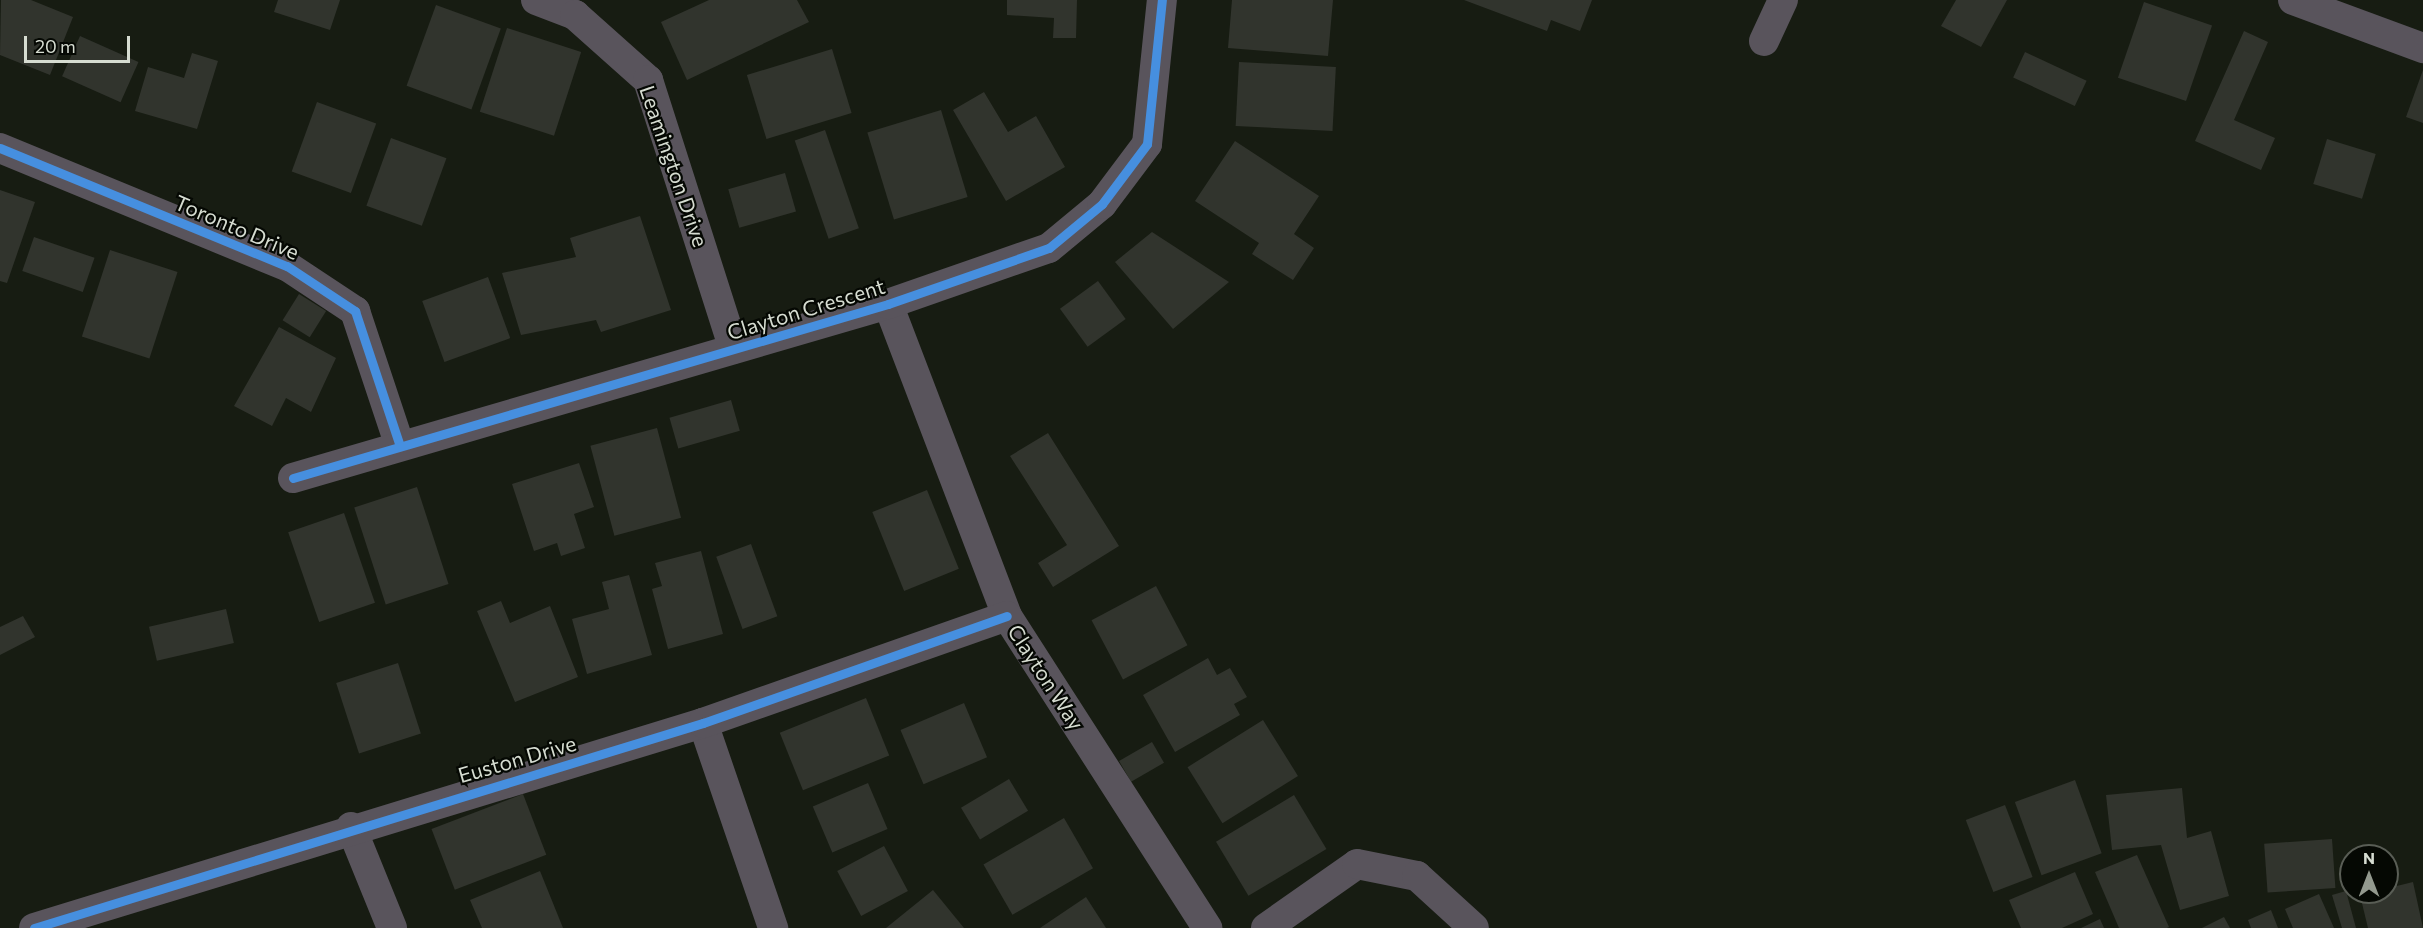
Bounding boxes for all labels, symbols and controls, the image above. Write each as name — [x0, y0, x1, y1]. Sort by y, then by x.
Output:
scale bar — [27, 24, 134, 62]
text: 20 m — [35, 35, 76, 57]
street label: Leamington Drive — [635, 82, 713, 250]
street label: Toronto Drive — [171, 189, 303, 265]
street label: Clayton Crescent — [724, 273, 888, 345]
street label: Clayton Way — [1003, 620, 1089, 734]
street label: Euston Drive — [455, 730, 579, 788]
north arrow — [2339, 844, 2399, 904]
text: N — [2363, 848, 2375, 867]

